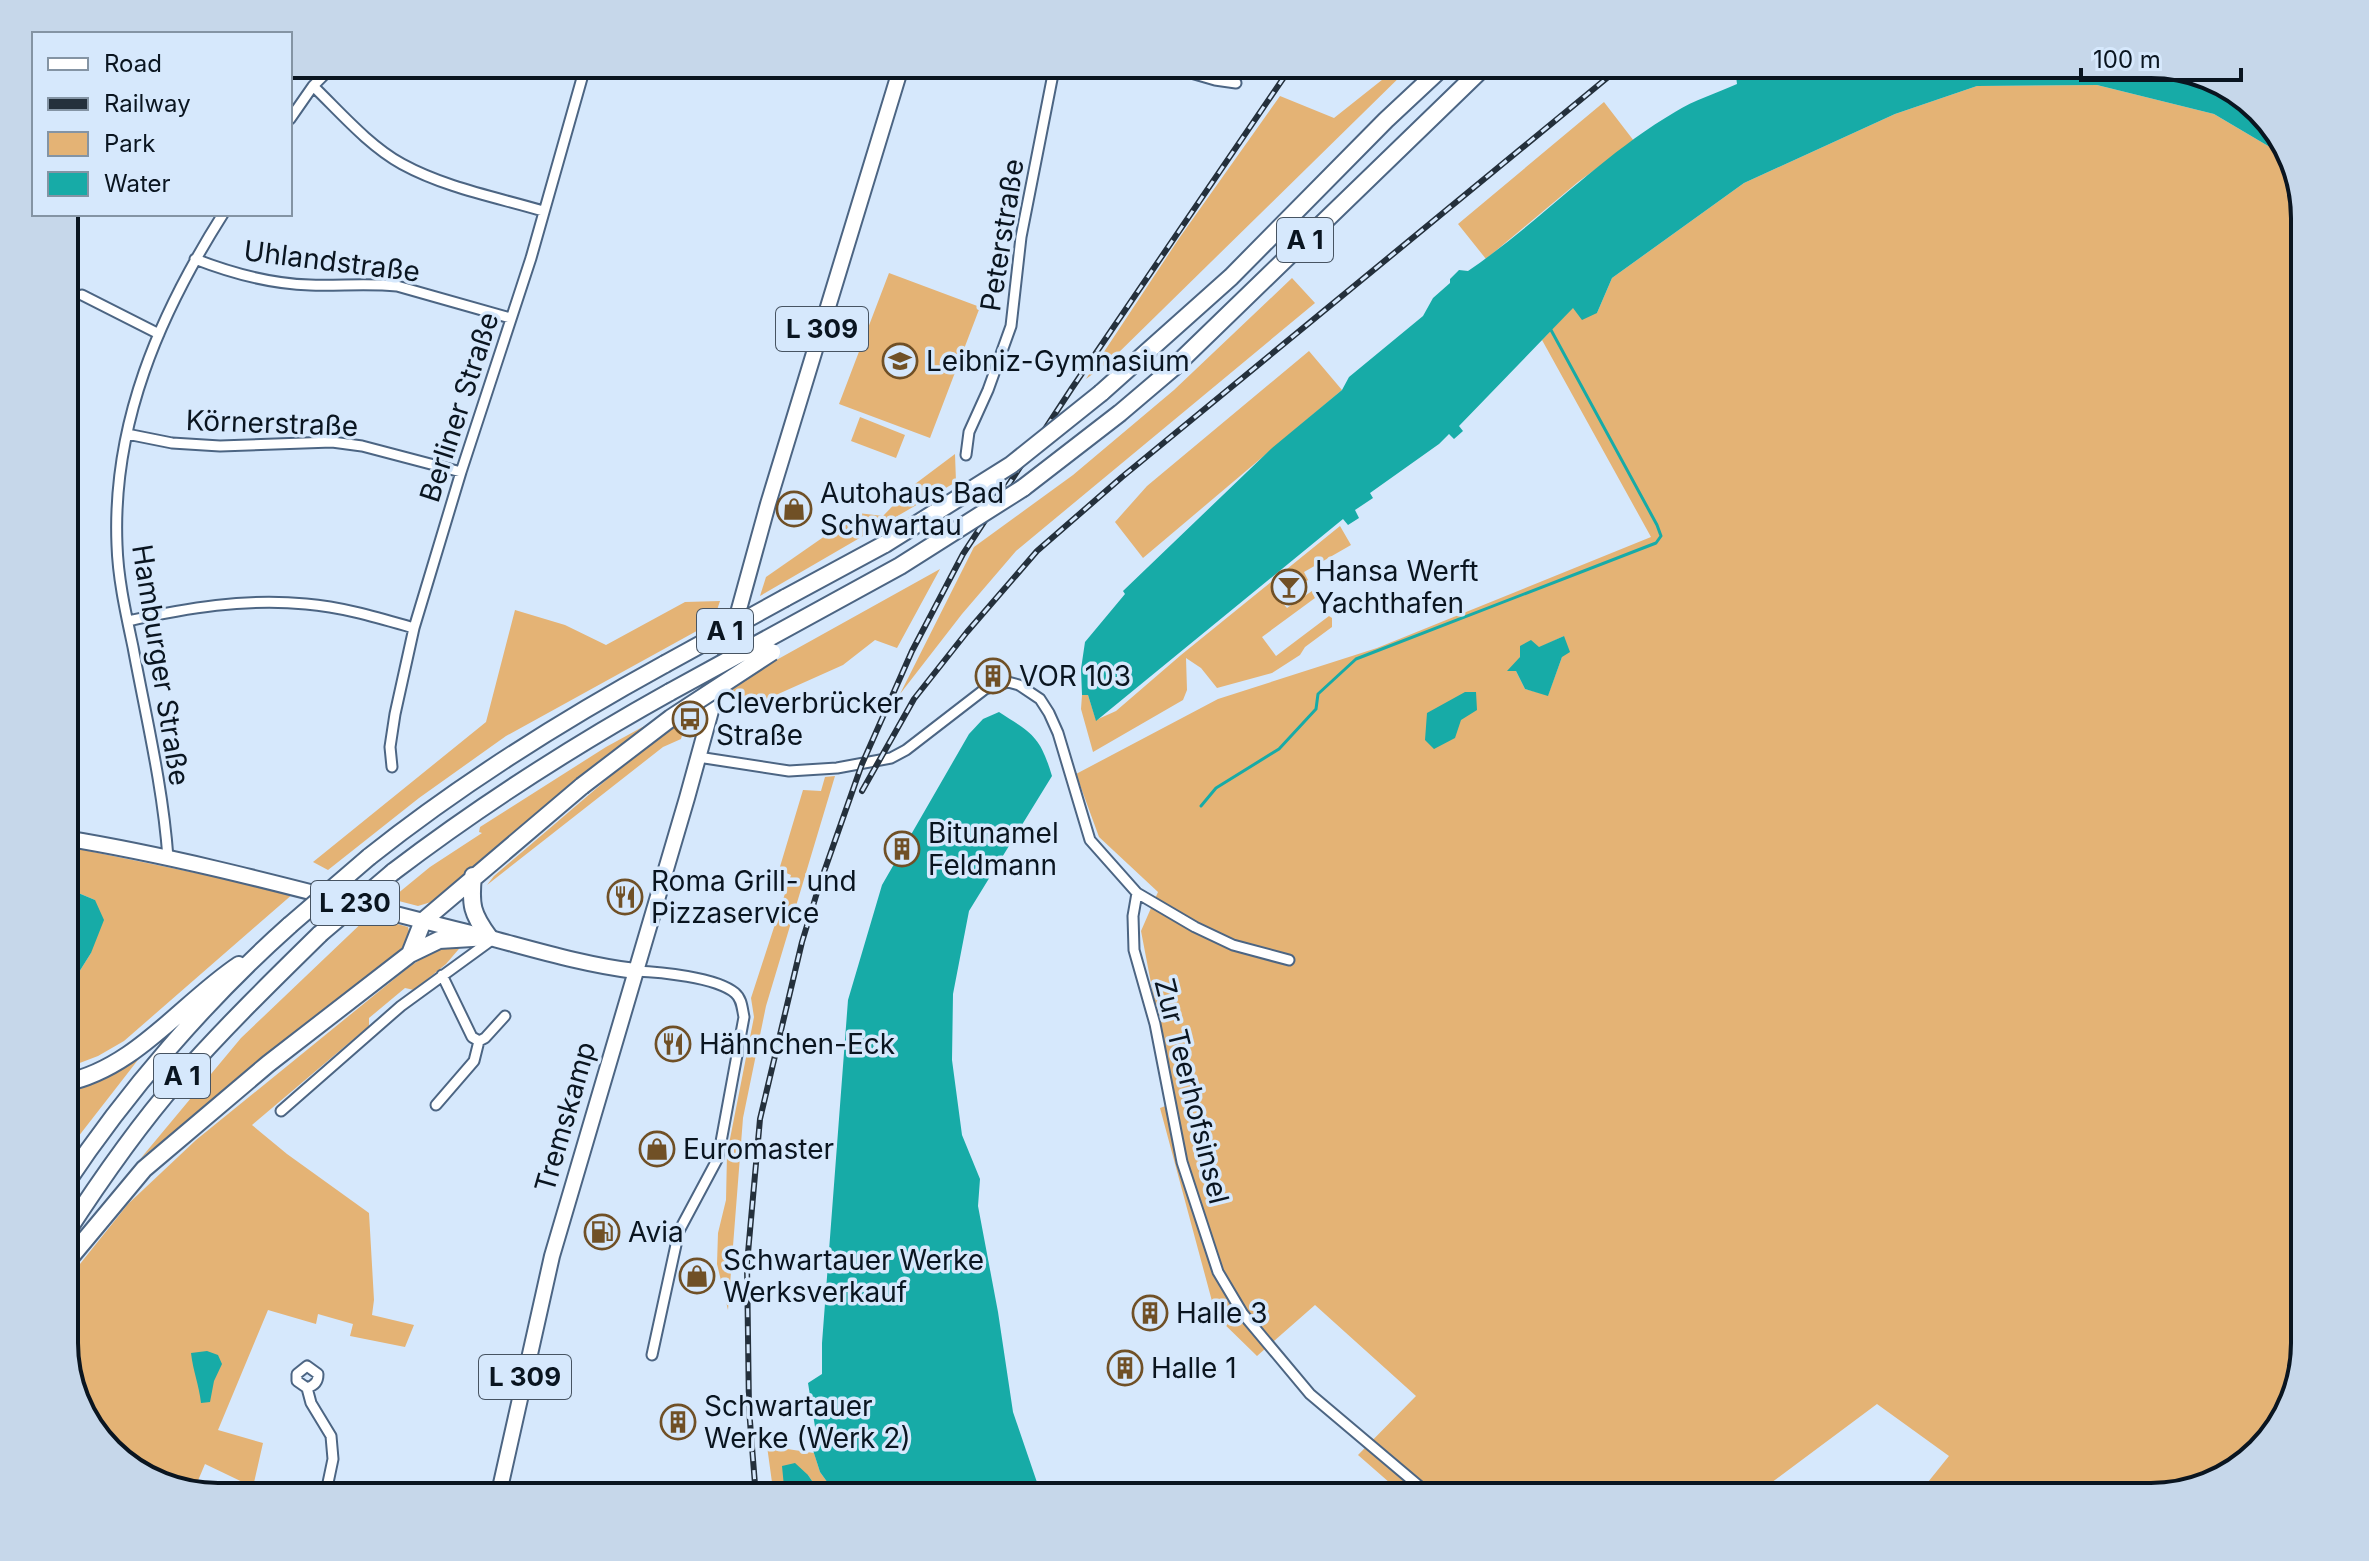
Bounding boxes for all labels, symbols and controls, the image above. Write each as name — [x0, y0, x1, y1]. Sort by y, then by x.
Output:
legend — [32, 32, 292, 216]
scale bar — [2081, 32, 2241, 82]
text: 100 m — [2093, 45, 2161, 74]
text: Road — [104, 49, 162, 78]
text: Railway — [104, 89, 191, 118]
text: Park — [104, 129, 155, 158]
street label: Peterstraße — [973, 156, 1031, 314]
text: Water — [104, 169, 171, 198]
road number: A 1 — [1277, 218, 1333, 262]
street label: Uhlandstraße — [242, 233, 422, 289]
road number: L 309 — [776, 307, 868, 351]
street label: Berliner Straße — [412, 308, 506, 506]
school or university icon: Leibniz-Gymnasium — [881, 342, 919, 380]
place label: Leibniz-Gymnasium — [926, 344, 1190, 378]
street label: Körnerstraße — [185, 403, 359, 443]
place label: Autohaus Bad Schwartau — [820, 476, 1004, 542]
shop icon: Autohaus Bad Schwartau — [775, 490, 813, 528]
street label: Hamburger Straße — [125, 542, 197, 788]
place label: Hansa Werft Yachthafen — [1315, 554, 1479, 620]
bar icon: Hansa Werft Yachthafen — [1270, 568, 1308, 606]
road number: A 1 — [697, 609, 753, 653]
building icon: VOR 103 — [974, 657, 1012, 695]
place label: VOR 103 — [1019, 659, 1131, 693]
place label: Cleverbrücker Straße — [716, 686, 903, 752]
bus stop icon: Cleverbrücker Straße — [671, 700, 709, 738]
place label: Bitunamel Feldmann — [928, 816, 1059, 882]
building icon: Bitunamel Feldmann — [883, 830, 921, 868]
place label: Roma Grill- und Pizzaservice — [651, 864, 857, 930]
restaurant icon: Roma Grill- und Pizzaservice — [606, 878, 644, 916]
road number: L 230 — [311, 881, 399, 925]
street label: Zur Teerhofsinsel — [1148, 975, 1236, 1207]
restaurant icon: Hähnchen-Eck — [654, 1025, 692, 1063]
place label: Hähnchen-Eck — [699, 1027, 895, 1061]
street label: Tremskamp — [527, 1038, 603, 1196]
road number: A 1 — [154, 1054, 210, 1098]
shop icon: Euromaster — [638, 1130, 676, 1168]
place label: Euromaster — [683, 1132, 834, 1166]
fuel station icon: Avia — [583, 1213, 621, 1251]
place label: Avia — [628, 1215, 684, 1249]
place label: Schwartauer Werke Werksverkauf — [723, 1243, 984, 1309]
shop icon: Schwartauer Werke Werksverkauf — [678, 1257, 716, 1295]
building icon: Halle 3 — [1131, 1294, 1169, 1332]
place label: Halle 3 — [1176, 1296, 1268, 1330]
building icon: Halle 1 — [1106, 1349, 1144, 1387]
place label: Halle 1 — [1151, 1351, 1237, 1385]
road number: L 309 — [479, 1355, 571, 1399]
place label: Schwartauer Werke (Werk 2) — [704, 1389, 911, 1455]
building icon: Schwartauer Werke (Werk 2) — [659, 1403, 697, 1441]

